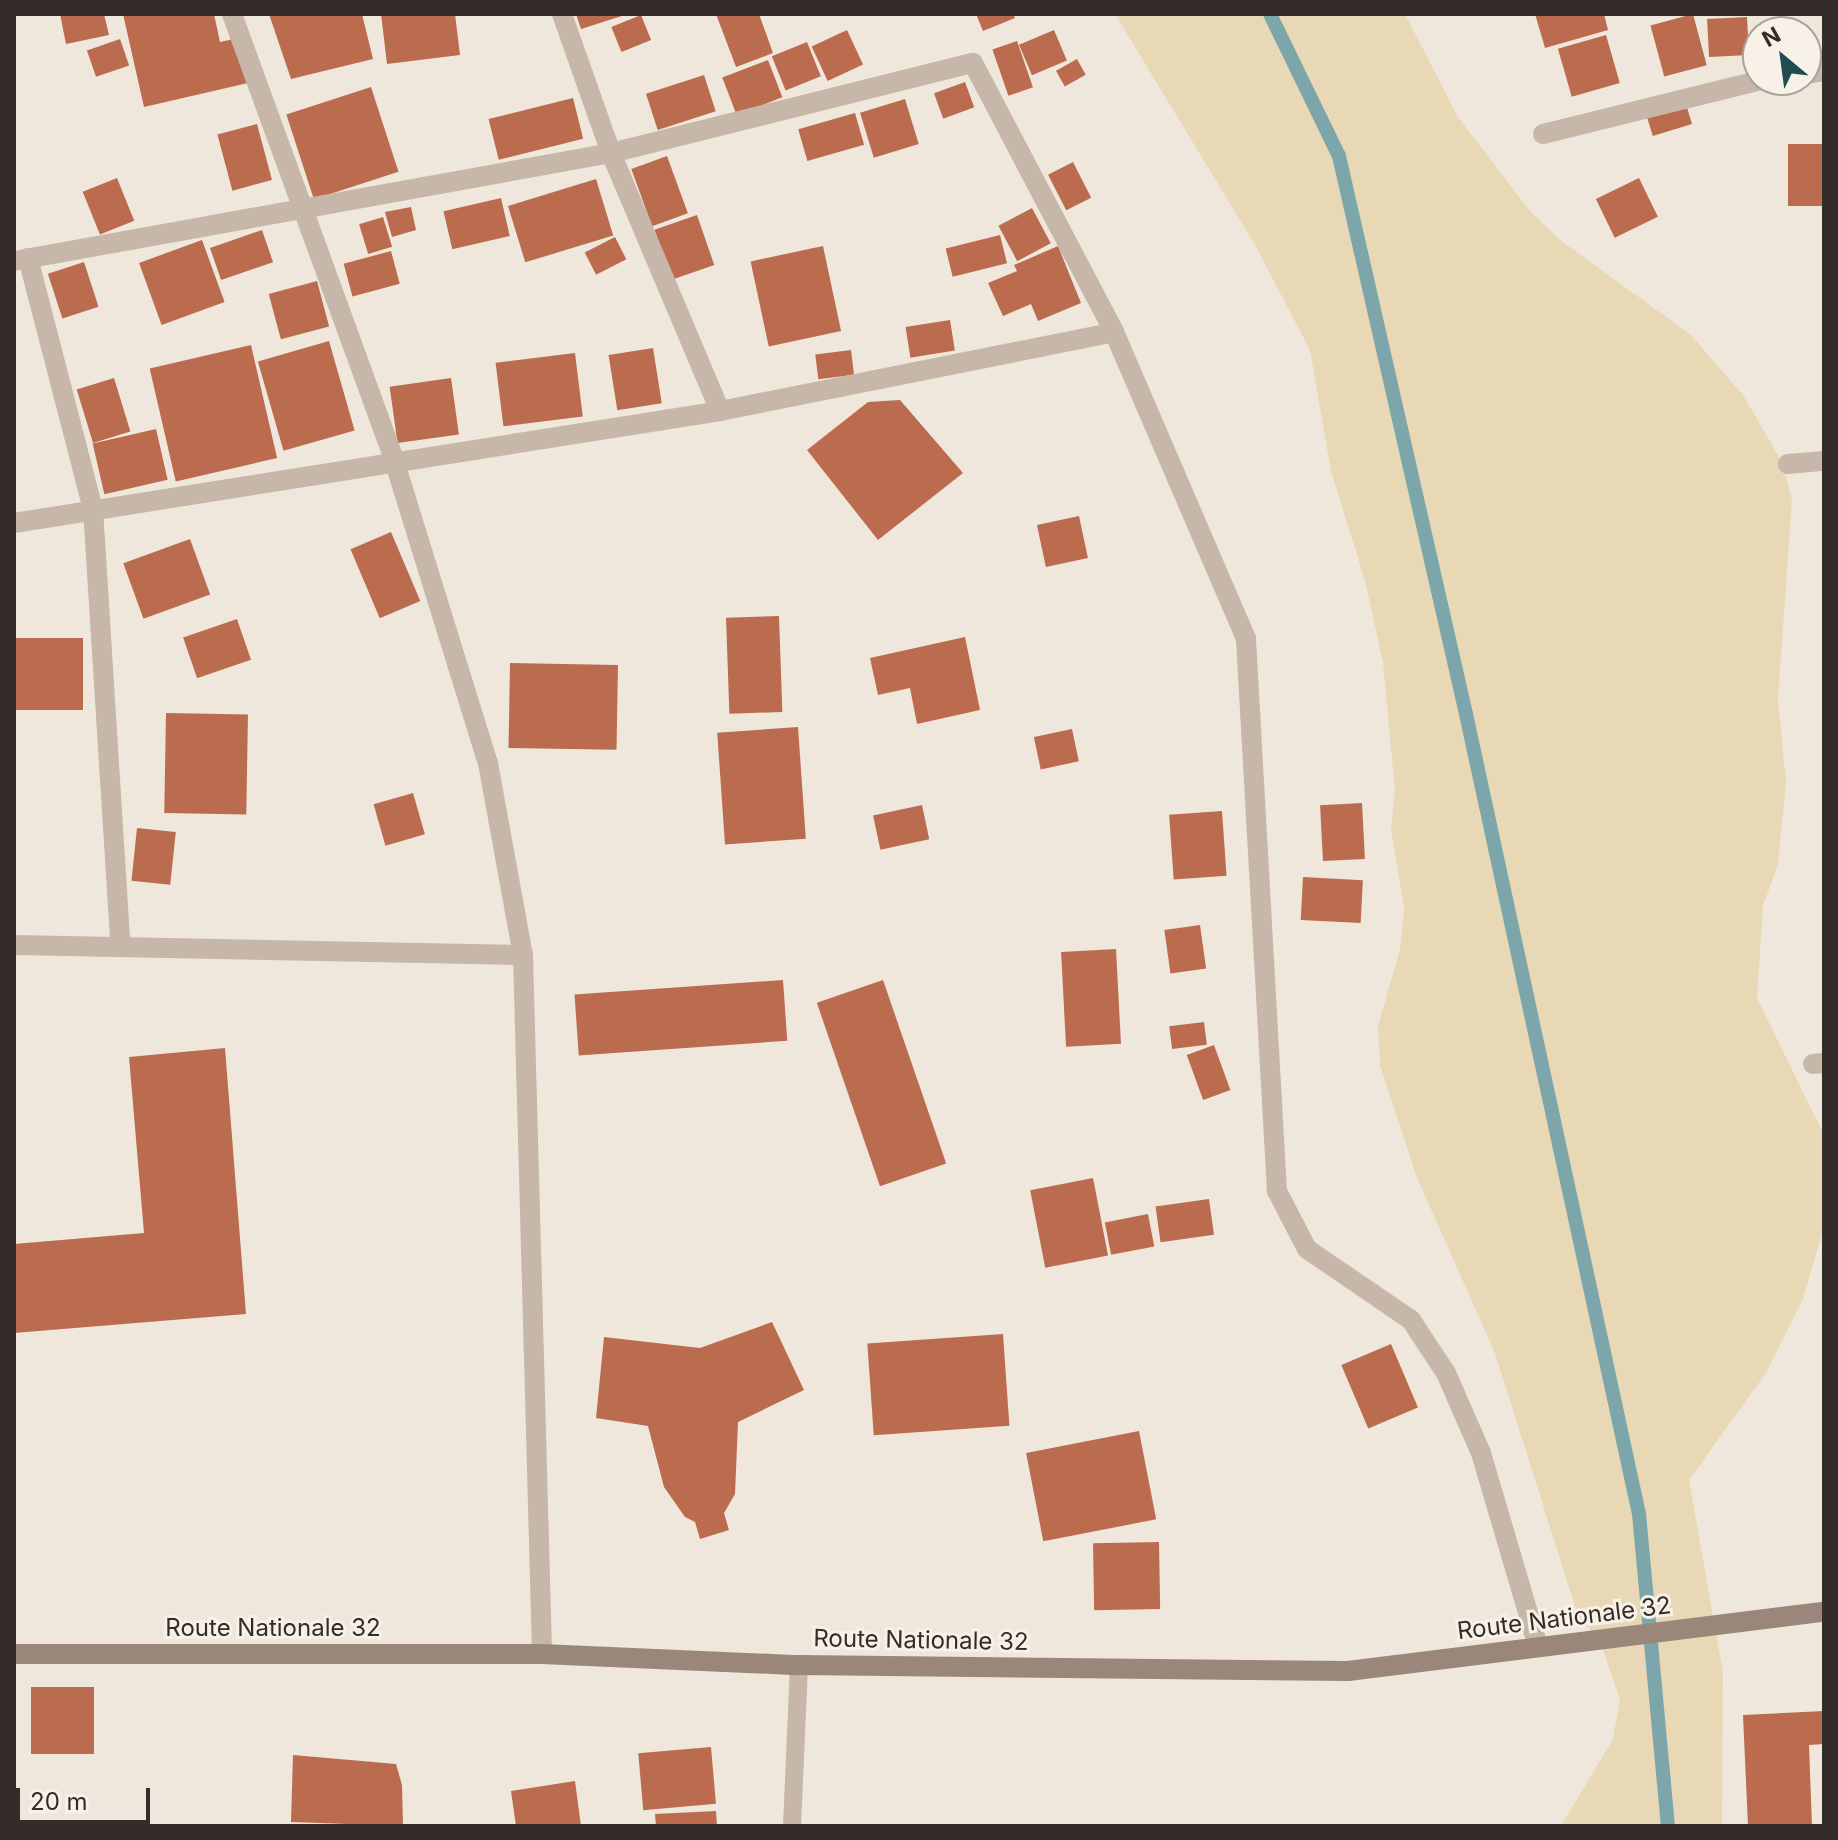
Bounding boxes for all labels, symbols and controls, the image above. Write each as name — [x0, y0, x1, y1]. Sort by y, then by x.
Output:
north arrow — [1742, 16, 1822, 96]
text: N — [1758, 21, 1785, 52]
street label: Route Nationale 32 — [1455, 1591, 1673, 1645]
street label: Route Nationale 32 — [165, 1614, 381, 1642]
street label: Route Nationale 32 — [813, 1624, 1029, 1656]
scale bar — [20, 1772, 154, 1822]
text: 20 m — [30, 1787, 88, 1816]

